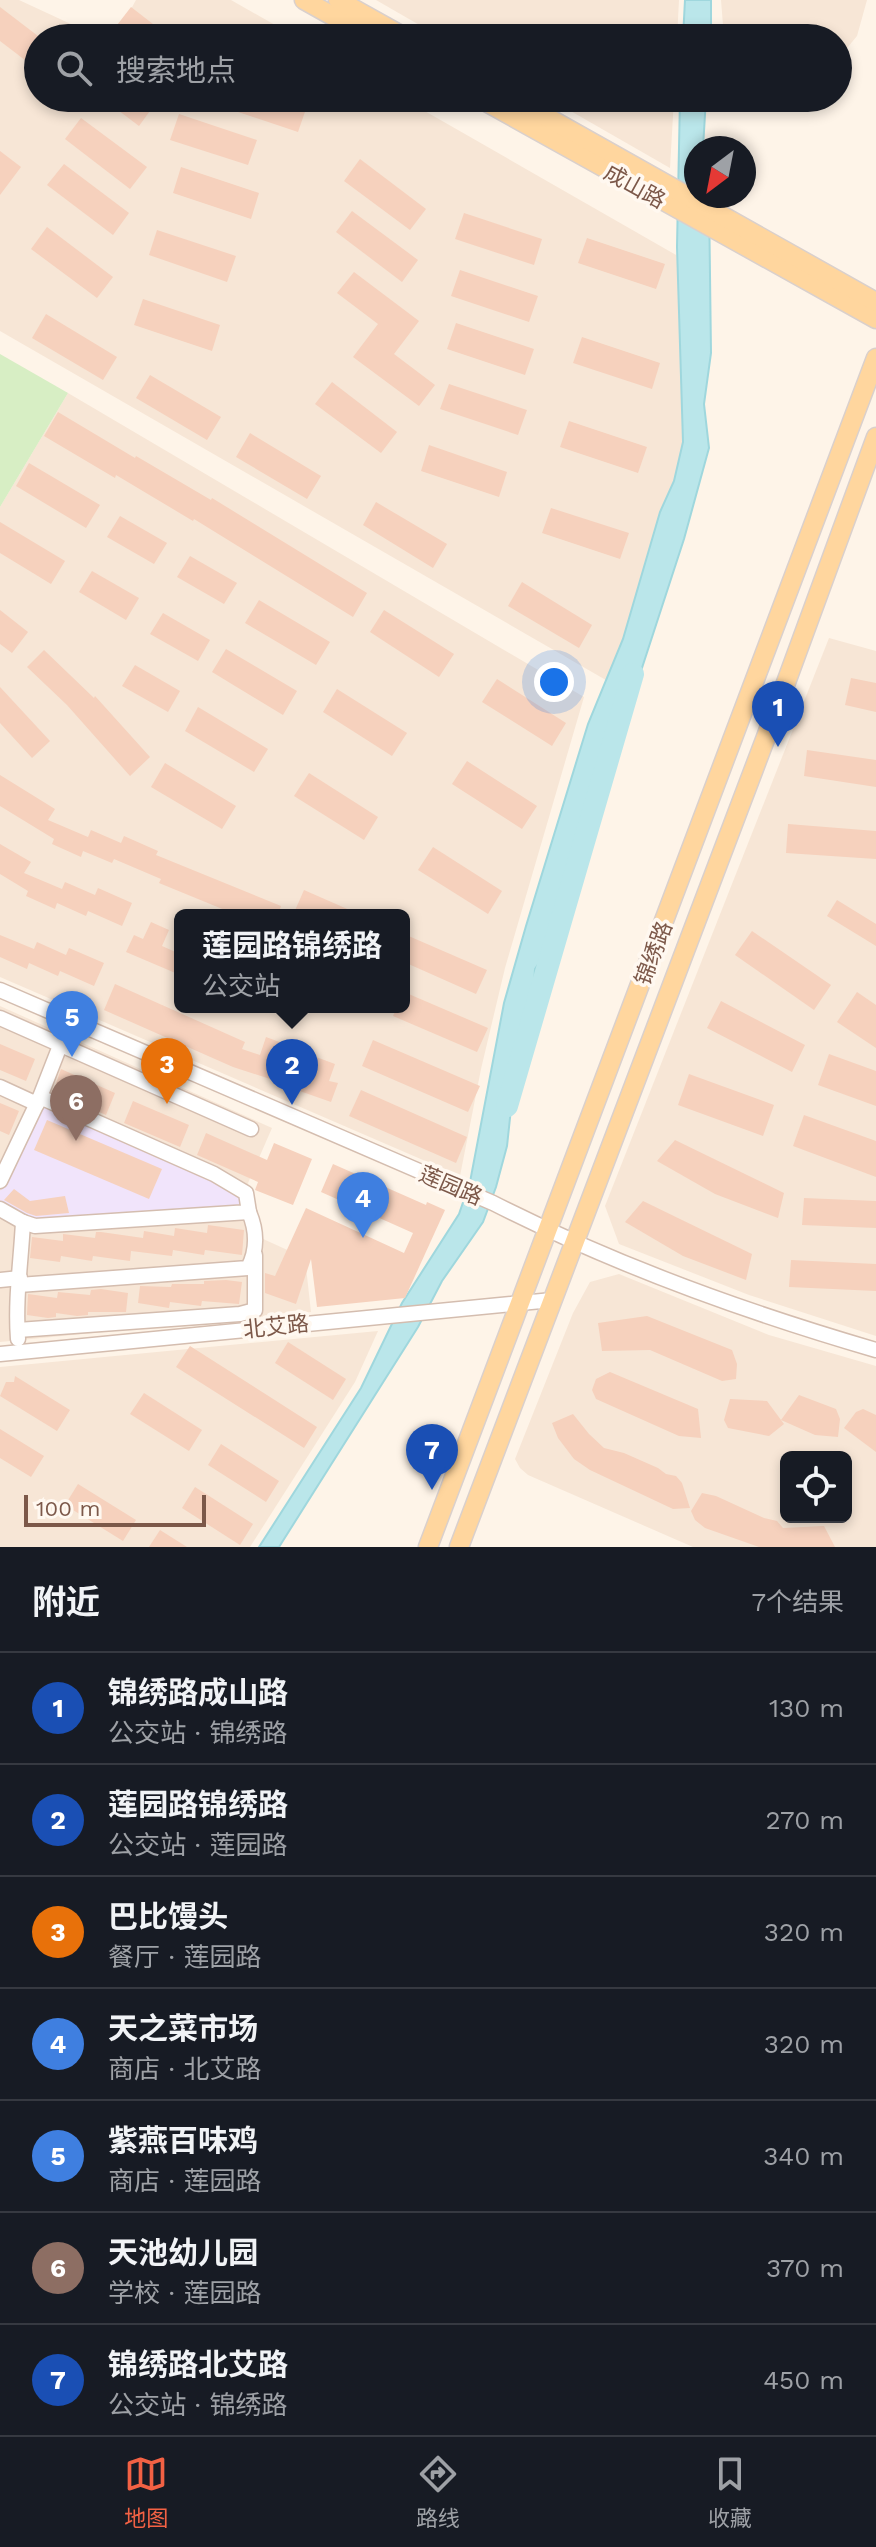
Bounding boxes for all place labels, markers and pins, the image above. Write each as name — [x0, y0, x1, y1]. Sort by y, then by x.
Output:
pin: 1 — [752, 681, 804, 747]
pin: 5 — [46, 991, 98, 1057]
pin: 3 — [141, 1038, 193, 1104]
pin: 2 — [266, 1039, 318, 1105]
pin: 6 — [50, 1075, 102, 1141]
pin: 4 — [337, 1172, 389, 1238]
pin: 7 — [406, 1424, 458, 1490]

